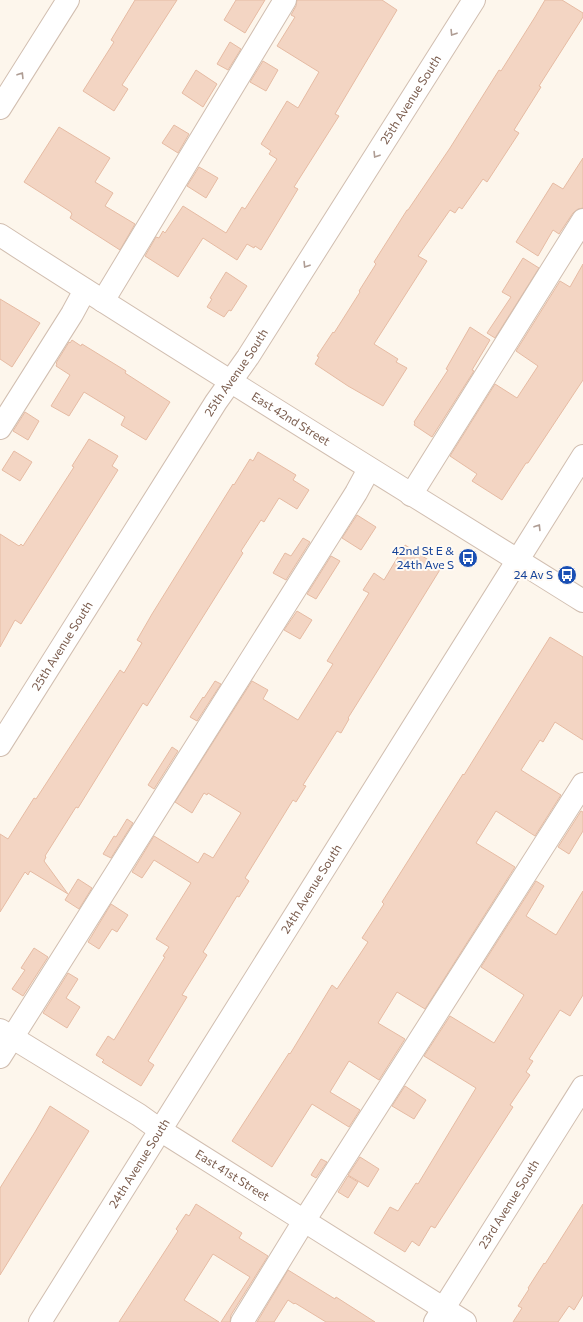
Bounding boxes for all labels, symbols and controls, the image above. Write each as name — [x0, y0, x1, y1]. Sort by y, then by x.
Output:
one-way arrow — [450, 29, 457, 36]
street label: 25th Avenue South — [377, 52, 443, 146]
one-way arrow — [16, 72, 24, 79]
one-way arrow — [373, 151, 381, 158]
one-way arrow — [304, 261, 311, 268]
street label: 25th Avenue South — [201, 326, 270, 419]
street label: East 42nd Street — [249, 388, 333, 448]
one-way arrow — [534, 524, 541, 531]
place label: 42nd St E & 24th Ave S — [392, 543, 454, 571]
bus stop icon: 42nd St E & 24th Ave S — [457, 547, 479, 569]
bus stop icon: 24 Av S — [556, 564, 578, 586]
place label: 24 Av S — [514, 567, 553, 581]
street label: 25th Avenue South — [28, 598, 95, 693]
street label: 24th Avenue South — [277, 841, 344, 936]
street label: 24th Avenue South — [105, 1116, 172, 1210]
street label: East 41st Street — [193, 1146, 272, 1203]
street label: 23rd Avenue South — [475, 1157, 541, 1251]

